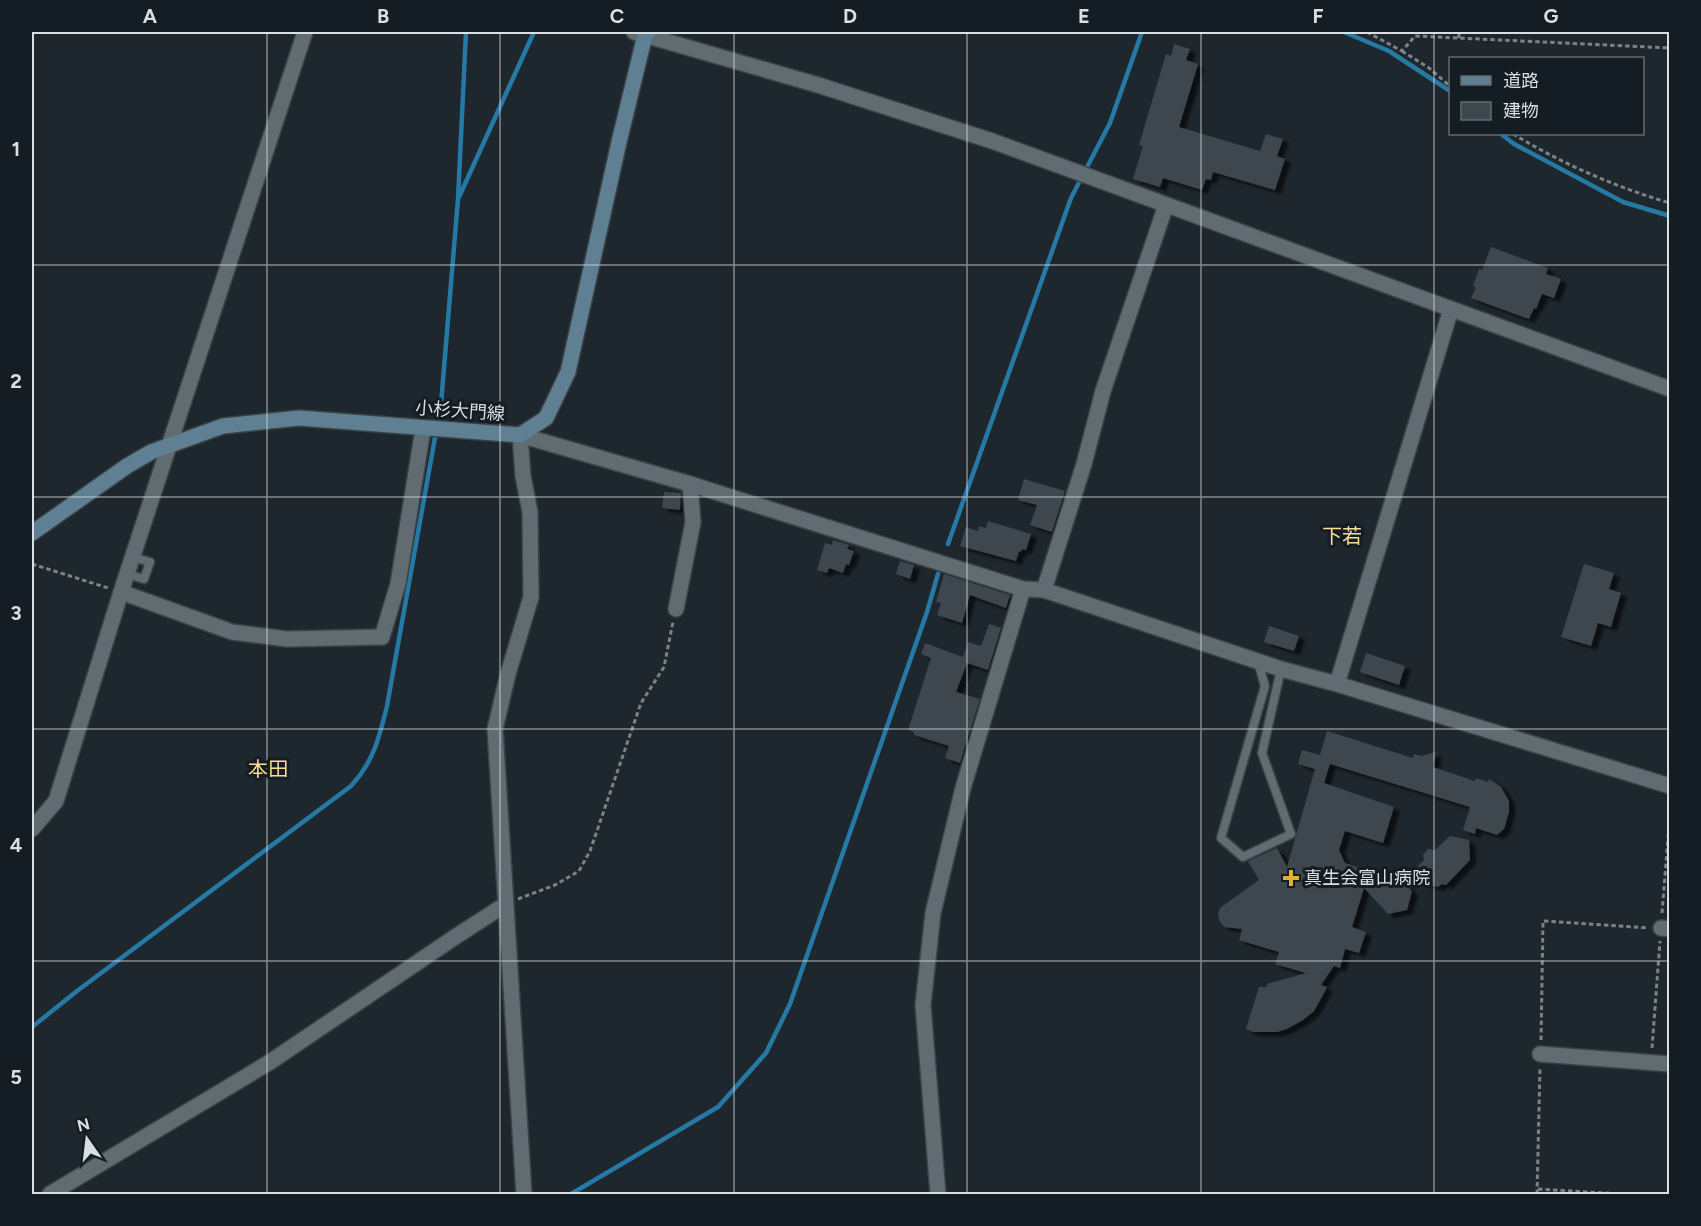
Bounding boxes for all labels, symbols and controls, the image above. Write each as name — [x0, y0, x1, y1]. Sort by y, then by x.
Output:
text: A — [143, 4, 158, 28]
text: B — [377, 4, 389, 28]
text: C — [610, 4, 624, 28]
text: D — [843, 4, 857, 28]
text: E — [1078, 4, 1090, 28]
text: F — [1312, 4, 1324, 28]
text: G — [1544, 4, 1559, 28]
legend — [1449, 57, 1644, 135]
text: 道路 — [1503, 70, 1539, 92]
text: 建物 — [1503, 100, 1539, 122]
text: 1 — [12, 137, 20, 161]
text: 2 — [10, 369, 22, 393]
street label: 小杉大門線 — [414, 397, 506, 425]
district label: 下若 — [1322, 524, 1362, 548]
text: 3 — [10, 601, 22, 625]
district label: 本田 — [248, 757, 288, 781]
text: 4 — [10, 833, 23, 857]
place label: 真生会富山病院 — [1304, 867, 1430, 889]
marker: 真生会富山病院 — [1282, 869, 1300, 887]
text: 5 — [10, 1065, 22, 1089]
north arrow — [57, 1109, 117, 1169]
text: N — [75, 1114, 92, 1136]

